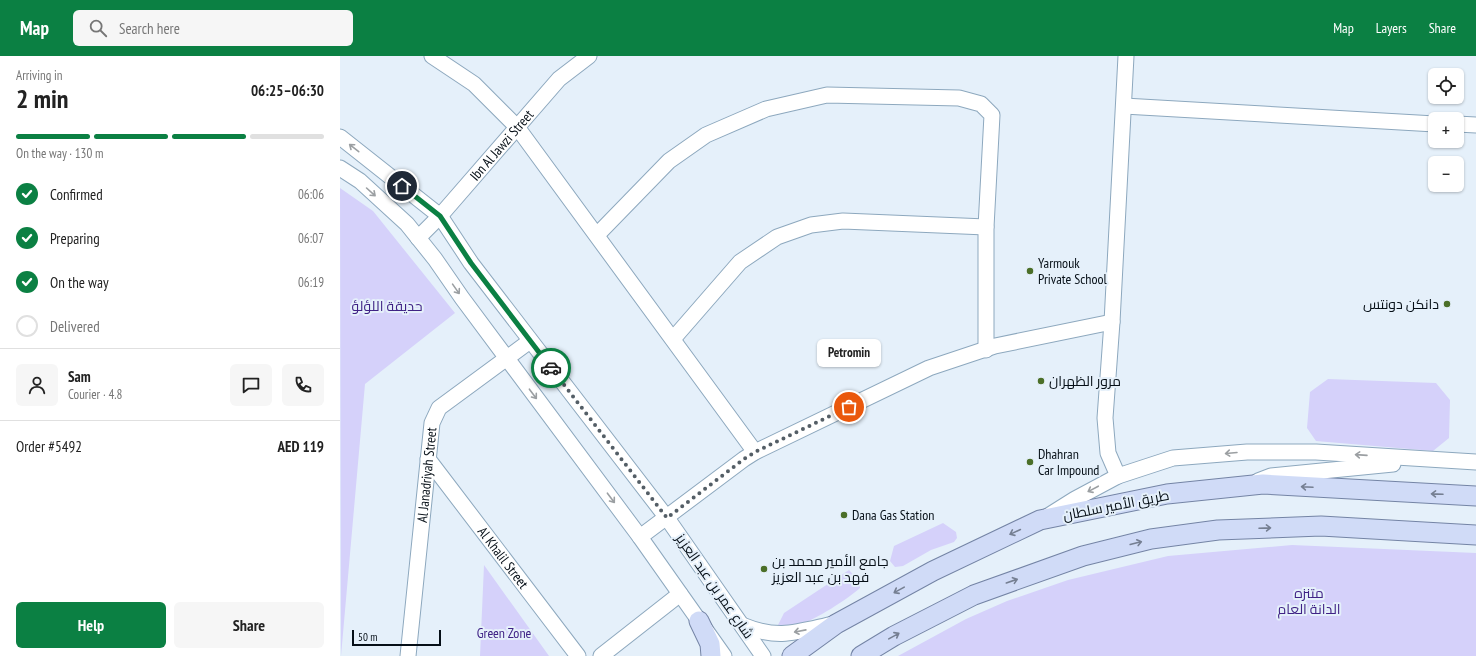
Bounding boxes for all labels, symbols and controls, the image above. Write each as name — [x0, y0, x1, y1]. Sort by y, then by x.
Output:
search box — [73, 10, 353, 46]
text: Map — [20, 16, 49, 40]
icon: search — [87, 17, 109, 39]
text: Search here — [119, 19, 180, 38]
text: Map — [1333, 19, 1354, 37]
text: Layers — [1376, 19, 1407, 37]
text: Share — [1429, 19, 1456, 37]
text: Arriving in — [16, 67, 63, 84]
map controls — [1428, 68, 1464, 192]
button: locate — [1428, 68, 1464, 104]
text: 06:25–06:30 — [251, 81, 324, 100]
text: 2 min — [16, 82, 69, 115]
street label: Ibn Al Jawzi Street — [466, 106, 537, 184]
button: + — [1428, 112, 1464, 148]
one-way arrow — [349, 144, 360, 153]
text: On the way · 130 m — [16, 145, 103, 162]
button: − — [1428, 156, 1464, 192]
pin — [385, 169, 419, 203]
icon: home — [391, 175, 413, 197]
icon: check — [16, 183, 38, 205]
text: Confirmed — [50, 185, 103, 204]
text: 06:06 — [298, 186, 324, 203]
one-way arrow — [366, 187, 376, 196]
icon: check — [16, 227, 38, 249]
text: Preparing — [50, 229, 100, 248]
text: 06:07 — [298, 230, 324, 247]
place label: Yarmouk Private School — [1038, 254, 1108, 288]
marker: Yarmouk Private School — [1025, 266, 1035, 276]
icon: check — [16, 271, 38, 293]
text: On the way — [50, 273, 109, 292]
text: 06:19 — [298, 274, 324, 291]
one-way arrow — [452, 283, 460, 294]
place label: دانكن دونتس — [1363, 295, 1439, 313]
park label: حديقة اللؤلؤ — [352, 297, 422, 315]
marker: دانكن دونتس — [1442, 299, 1452, 309]
text: Delivered — [50, 317, 100, 336]
callout: Petromin — [817, 339, 881, 367]
text: Petromin — [828, 344, 870, 361]
courier — [531, 348, 571, 388]
icon: car — [540, 357, 562, 379]
button: person — [16, 364, 58, 406]
button: chat — [230, 364, 272, 406]
button: phone — [282, 364, 324, 406]
text: Sam — [68, 367, 91, 386]
place label: مرور الظهران — [1049, 372, 1121, 390]
marker: مرور الظهران — [1036, 376, 1046, 386]
text: Courier · 4.8 — [68, 386, 122, 403]
one-way arrow — [529, 388, 537, 399]
pin — [832, 390, 866, 424]
icon: bag — [838, 396, 860, 418]
street label: Al Janadriyah Street — [413, 426, 441, 523]
text: Order #5492 — [16, 437, 82, 456]
text: AED 119 — [278, 437, 324, 456]
place label: Dhahran Car Impound — [1038, 445, 1099, 479]
one-way arrow — [1225, 449, 1238, 457]
one-way arrow — [1355, 451, 1368, 458]
marker: Dhahran Car Impound — [1025, 457, 1035, 467]
one-way arrow — [1301, 483, 1314, 491]
street label: طريق الأمير سلطان — [1061, 486, 1171, 524]
one-way arrow — [1087, 486, 1099, 494]
one-way arrow — [1431, 491, 1444, 498]
one-way arrow — [607, 492, 615, 503]
place label: Dana Gas Station — [852, 506, 934, 524]
marker: Dana Gas Station — [839, 510, 849, 520]
street label: Al Khalil Street — [474, 523, 533, 592]
one-way arrow — [1258, 524, 1271, 532]
street label: شارع عمر بن عبد العزيز — [671, 529, 758, 642]
one-way arrow — [1009, 529, 1021, 536]
one-way arrow — [1129, 538, 1142, 546]
place label: جامع الأمير محمد بن فهد بن عبد العزيز — [771, 552, 889, 586]
marker: جامع الأمير محمد بن فهد بن عبد العزيز — [759, 564, 769, 574]
one-way arrow — [1006, 577, 1018, 585]
park label: متنزه الدانة العام — [1277, 584, 1341, 619]
one-way arrow — [893, 586, 905, 594]
button: Help — [16, 602, 166, 648]
button: Share — [174, 602, 324, 648]
park label: Green Zone — [477, 624, 532, 642]
scale bar — [352, 628, 441, 647]
one-way arrow — [794, 628, 807, 636]
text: 50 m — [358, 630, 377, 644]
one-way arrow — [888, 631, 900, 639]

